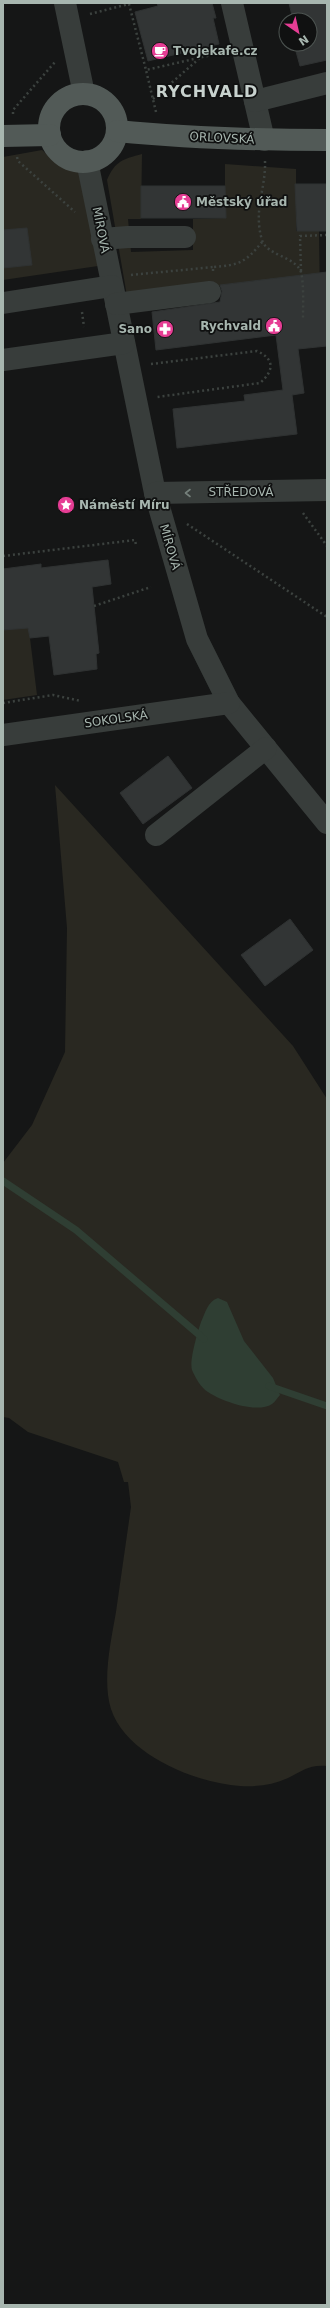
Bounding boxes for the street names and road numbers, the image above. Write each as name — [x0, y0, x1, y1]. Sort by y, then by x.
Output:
street label: ORLOVSKÁ — [189, 128, 256, 147]
street label: MÍROVÁ — [90, 205, 113, 255]
street label: STŘEDOVÁ — [209, 484, 274, 499]
street label: MÍROVÁ — [157, 522, 184, 572]
street label: SOKOLSKÁ — [83, 707, 149, 730]

